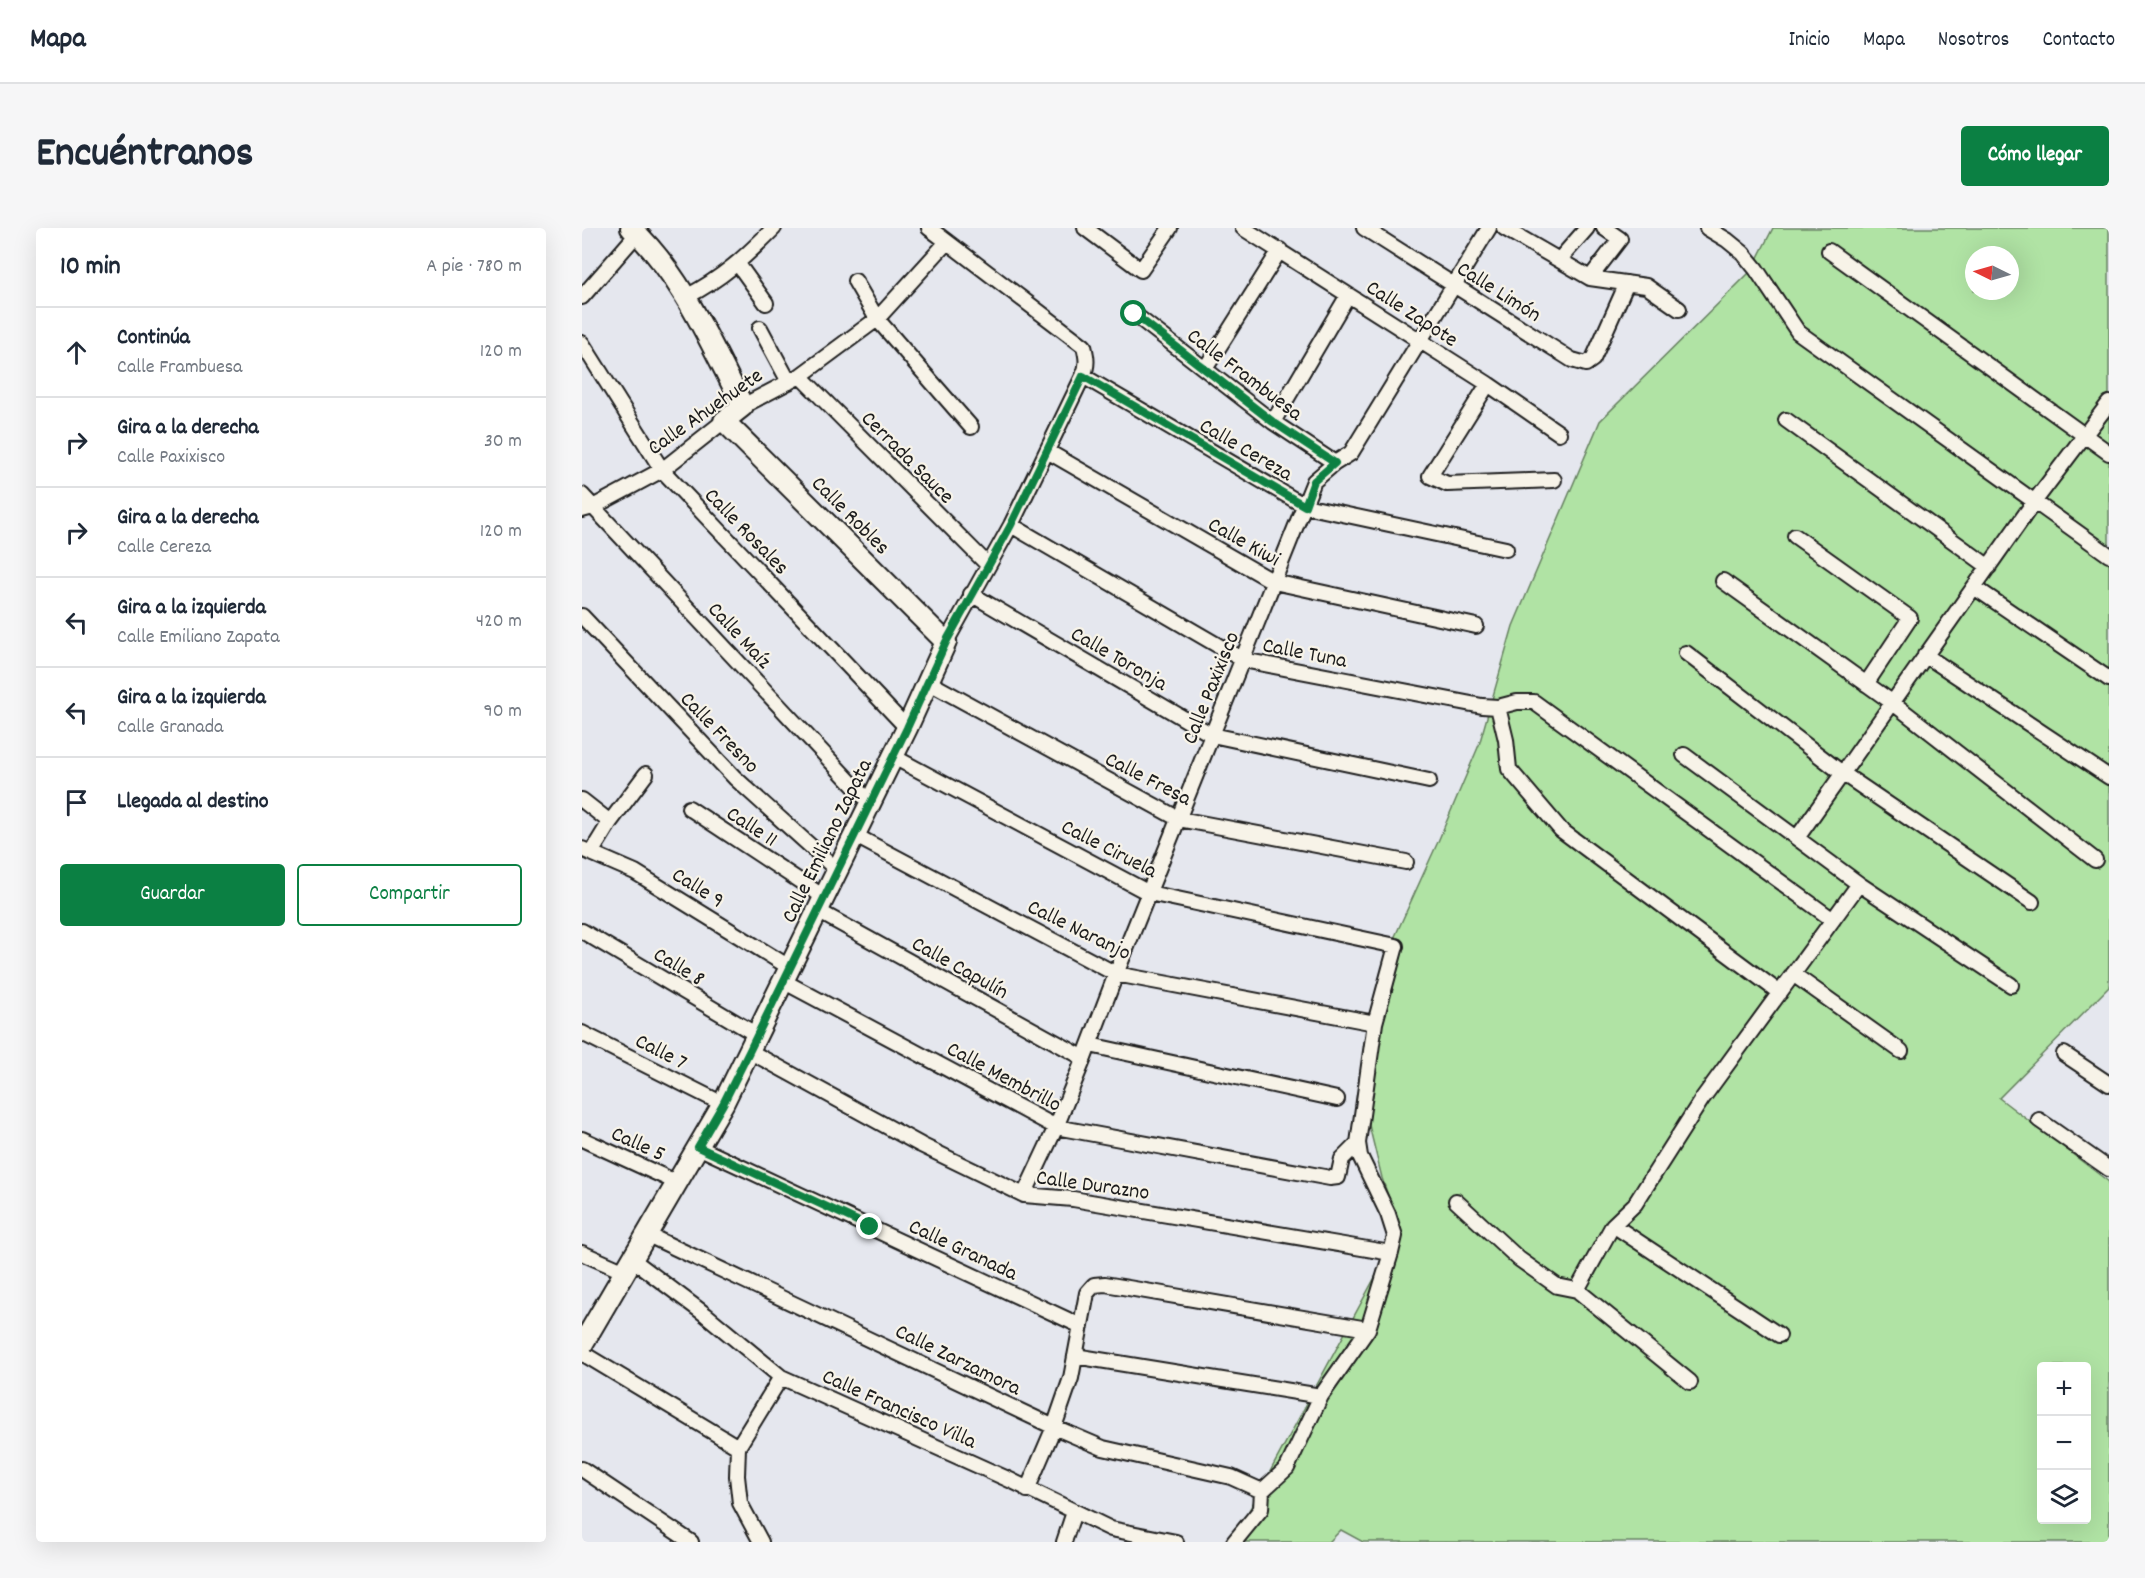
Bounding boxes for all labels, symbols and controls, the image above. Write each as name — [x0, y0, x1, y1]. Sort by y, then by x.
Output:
text: Mapa — [30, 21, 86, 61]
text: Inicio — [1788, 26, 1830, 56]
text: Mapa — [1863, 26, 1905, 56]
text: Nosotros — [1938, 26, 2009, 56]
text: Contacto — [2042, 26, 2115, 56]
text: Encuéntranos — [36, 126, 254, 186]
button: Cómo llegar — [1961, 126, 2109, 186]
north arrow — [1965, 246, 2019, 300]
text: 10 min — [60, 249, 120, 286]
text: A pie · 780 m — [426, 253, 522, 281]
street label: Calle Limón — [1450, 255, 1546, 331]
street label: Calle Zapote — [1359, 274, 1463, 356]
route start — [1120, 300, 1146, 326]
street label: Calle Frambuesa — [1179, 322, 1309, 430]
text: Continúa — [117, 323, 190, 354]
icon: ahead — [60, 336, 93, 369]
text: 120 m — [480, 338, 522, 366]
text: Calle Frambuesa — [117, 354, 243, 382]
street label: Calle Ahuehuete — [642, 362, 770, 464]
street label: Cerrada Sauce — [853, 405, 960, 512]
street label: Calle Cereza — [1193, 412, 1298, 491]
text: Gira a la derecha — [117, 413, 259, 444]
icon: right — [60, 426, 93, 459]
text: 30 m — [484, 428, 522, 456]
text: Calle Paxixisco — [117, 444, 225, 472]
street label: Calle Robles — [803, 470, 896, 563]
street label: Calle Rosales — [696, 482, 795, 583]
text: Gira a la derecha — [117, 503, 259, 534]
street label: Calle Kiwi — [1201, 510, 1285, 576]
icon: right — [60, 516, 93, 549]
text: 120 m — [480, 518, 522, 546]
text: Calle Cereza — [117, 534, 211, 562]
text: Gira a la izquierda — [117, 593, 266, 624]
street label: Calle Maíz — [699, 596, 778, 677]
icon: left — [60, 606, 93, 639]
text: 420 m — [476, 608, 522, 636]
street label: Calle Toronja — [1064, 620, 1173, 701]
text: Calle Emiliano Zapata — [117, 624, 280, 652]
street label: Calle Paxixisco — [1176, 627, 1249, 749]
street label: Calle Tuna — [1260, 631, 1350, 678]
text: Gira a la izquierda — [117, 683, 266, 714]
street label: Calle Fresno — [671, 686, 765, 781]
icon: left — [60, 696, 93, 729]
text: 90 m — [484, 698, 522, 726]
text: Calle Granada — [117, 714, 223, 742]
street label: Calle Fresa — [1099, 745, 1197, 815]
street label: Calle Emiliano Zapata — [775, 754, 882, 929]
icon: arrive — [60, 786, 93, 819]
text: Llegada al destino — [117, 787, 269, 818]
street label: Calle 11 — [719, 800, 783, 856]
street label: Calle Ciruela — [1055, 813, 1162, 888]
street label: Calle 9 — [665, 861, 729, 917]
button: Guardar — [60, 864, 285, 926]
button: Compartir — [297, 864, 522, 926]
street label: Calle Naranjo — [1021, 893, 1135, 970]
street label: Calle Capulín — [905, 930, 1013, 1008]
street label: Calle 8 — [647, 940, 710, 996]
street label: Calle 7 — [629, 1027, 692, 1079]
street label: Calle Membrillo — [940, 1035, 1066, 1121]
street label: Calle 5 — [605, 1120, 670, 1171]
street label: Calle Durazno — [1034, 1163, 1151, 1210]
street label: Calle Granada — [903, 1212, 1023, 1290]
route end — [856, 1213, 882, 1239]
street label: Calle Zarzamora — [889, 1317, 1026, 1405]
street label: Calle Francisco Villa — [816, 1362, 981, 1458]
map controls — [2037, 1362, 2091, 1524]
button: + — [2037, 1362, 2091, 1416]
button: − — [2037, 1416, 2091, 1470]
button: layers — [2037, 1470, 2091, 1524]

